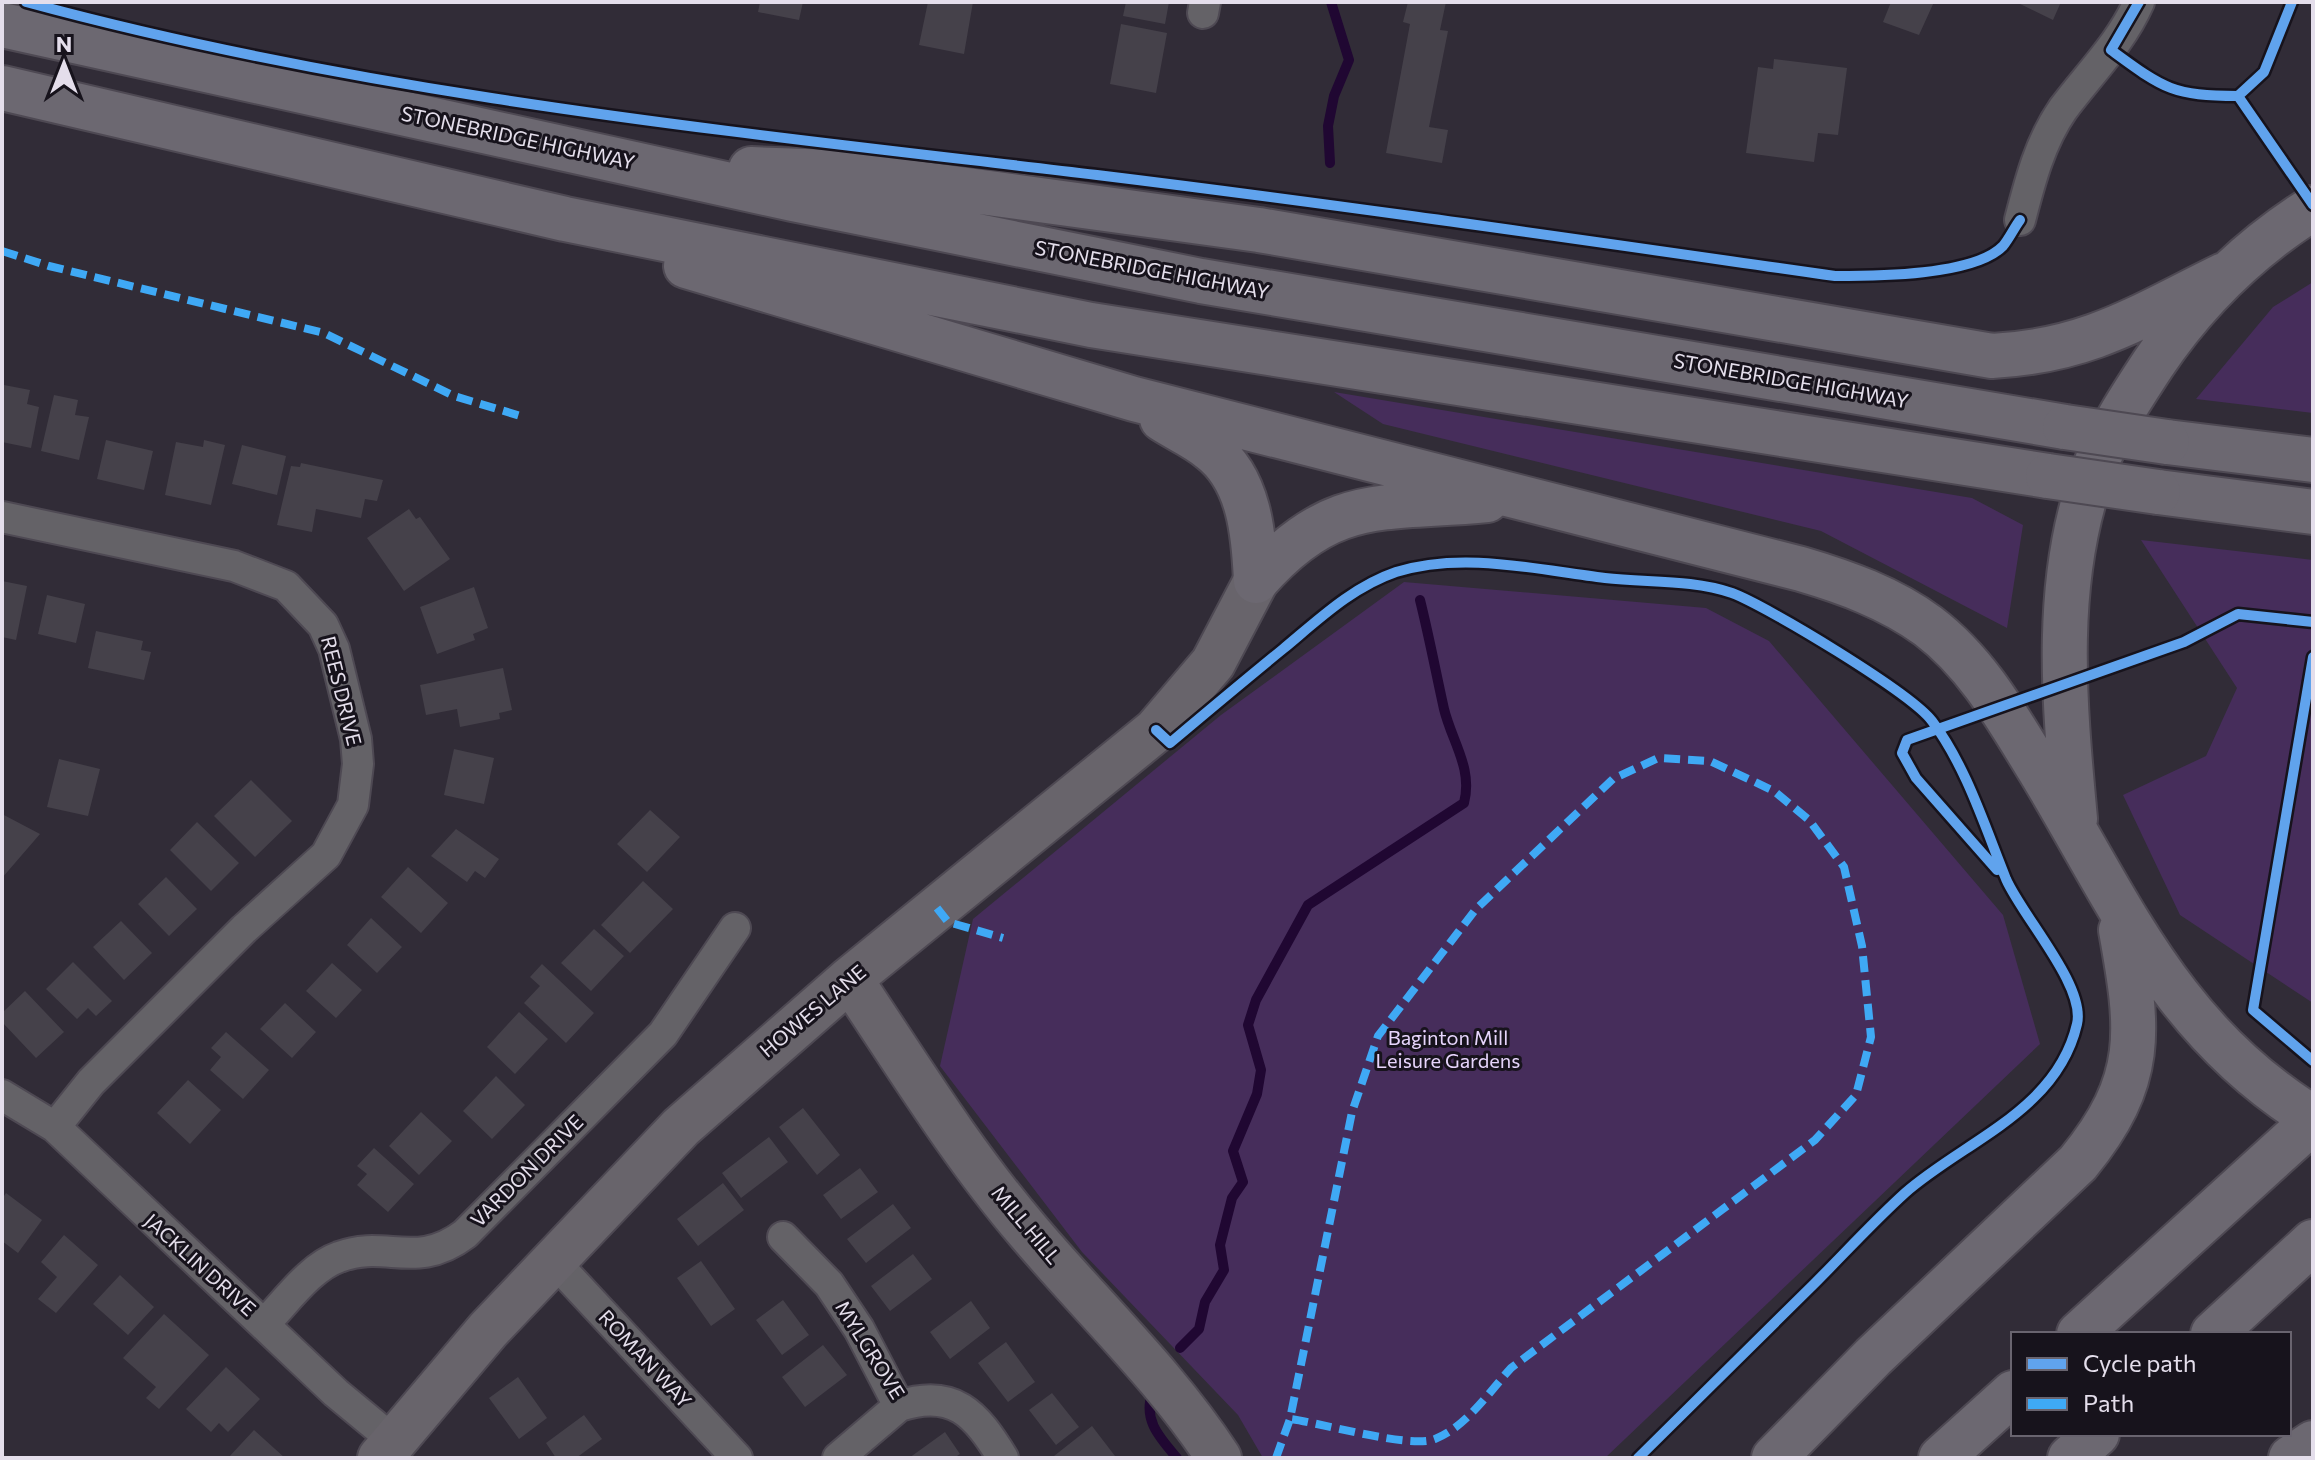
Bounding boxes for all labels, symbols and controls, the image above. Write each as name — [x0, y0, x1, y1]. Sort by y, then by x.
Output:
north arrow — [24, 24, 104, 104]
text: N — [56, 30, 72, 57]
street label: STONEBRIDGE HIGHWAY — [399, 101, 637, 174]
street label: STONEBRIDGE HIGHWAY — [1033, 235, 1271, 304]
street label: STONEBRIDGE HIGHWAY — [1672, 348, 1911, 413]
street label: REES DRIVE — [317, 634, 367, 748]
street label: HOWES LANE — [754, 959, 870, 1062]
park label: Baginton Mill Leisure Gardens — [1376, 1025, 1520, 1072]
street label: VARDON DRIVE — [465, 1109, 587, 1231]
street label: MILL HILL — [987, 1180, 1066, 1268]
street label: JACKLIN DRIVE — [140, 1208, 261, 1320]
street label: MYLGROVE — [831, 1296, 911, 1403]
street label: ROMAN WAY — [594, 1304, 697, 1412]
legend — [2011, 1332, 2291, 1436]
text: Cycle path — [2083, 1348, 2197, 1377]
text: Path — [2083, 1388, 2134, 1417]

